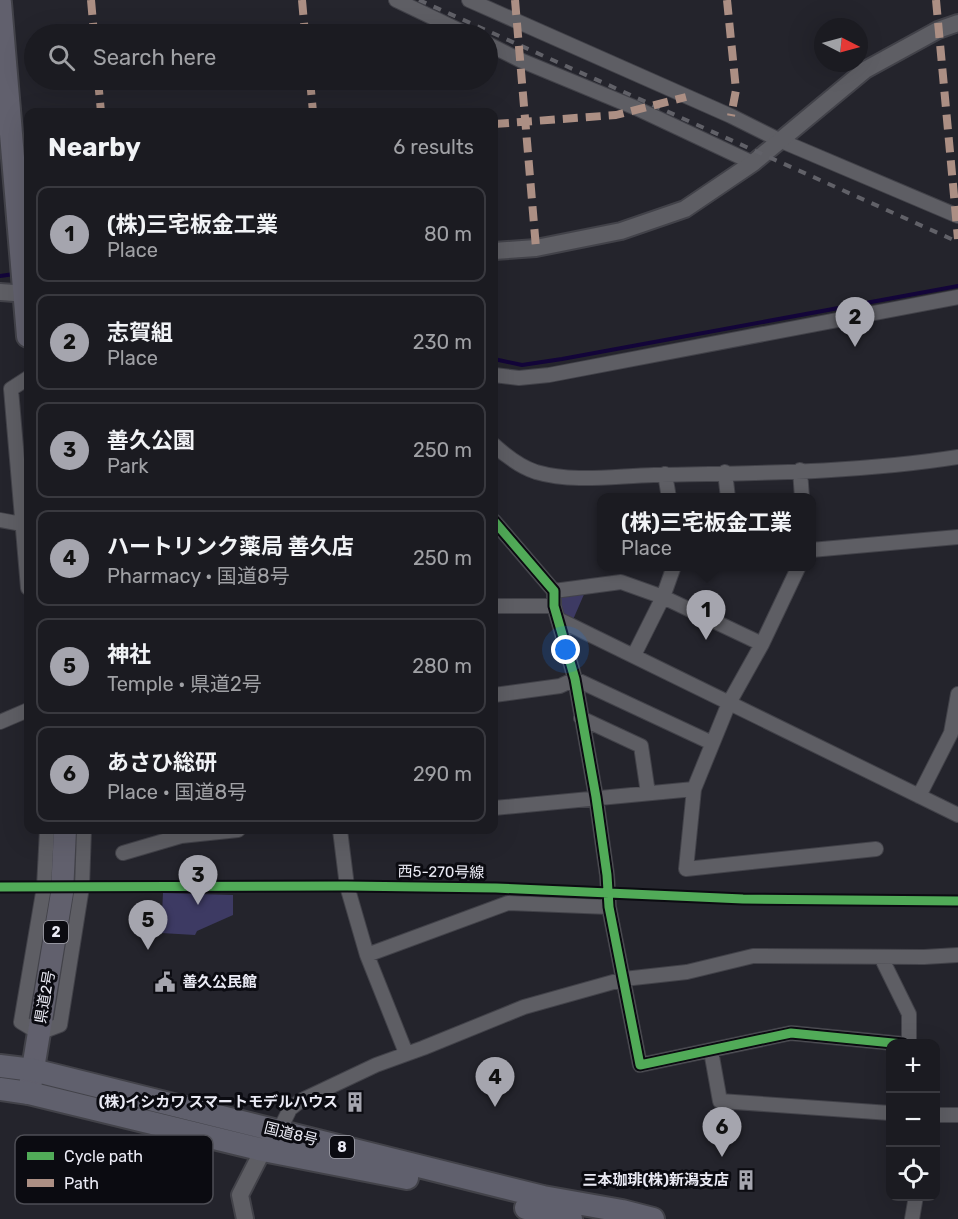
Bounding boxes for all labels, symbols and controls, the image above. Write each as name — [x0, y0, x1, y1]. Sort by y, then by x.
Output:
north arrow — [814, 18, 868, 72]
search box — [24, 24, 498, 90]
icon: search — [45, 41, 78, 74]
text: Search here — [93, 44, 216, 71]
text: Nearby — [48, 132, 141, 163]
text: 6 results — [393, 135, 474, 159]
text: (株)三宅板金工業 — [107, 211, 278, 238]
text: 1 — [65, 222, 74, 246]
text: 80 m — [424, 222, 472, 246]
text: Place — [107, 238, 158, 262]
pin: 2 — [836, 298, 874, 347]
text: 志賀組 — [107, 319, 173, 346]
text: 2 — [63, 330, 76, 354]
text: 230 m — [413, 330, 472, 354]
text: Place — [107, 346, 158, 370]
text: 善久公園 — [107, 427, 195, 454]
text: 3 — [63, 438, 76, 462]
text: 250 m — [413, 438, 472, 462]
text: Park — [107, 454, 149, 478]
popup — [597, 493, 816, 571]
text: (株)三宅板金工業 — [621, 509, 792, 536]
text: ハートリンク薬局 善久店 — [107, 533, 354, 560]
text: Place — [621, 536, 672, 560]
text: 4 — [63, 546, 76, 570]
text: 250 m — [413, 546, 472, 570]
text: Pharmacy · 国道8号 — [107, 564, 290, 588]
pin: 1 — [686, 590, 726, 640]
your location — [551, 635, 580, 664]
text: 神社 — [107, 641, 151, 668]
text: 5 — [63, 654, 76, 678]
text: 280 m — [412, 654, 472, 678]
text: Temple · 県道2号 — [107, 672, 262, 696]
text: あさひ総研 — [107, 749, 217, 776]
text: 6 — [63, 762, 76, 786]
text: 290 m — [413, 762, 472, 786]
text: Place · 国道8号 — [107, 780, 247, 804]
pin: 3 — [178, 856, 218, 905]
street label: 西5-270号線 — [398, 862, 484, 882]
pin: 5 — [128, 900, 168, 950]
road number: 2 — [44, 921, 68, 943]
street label: 県道2号 — [31, 969, 59, 1025]
public building icon: 善久公民館 — [153, 970, 177, 994]
place label: 善久公民館 — [182, 973, 257, 991]
map controls — [886, 1039, 940, 1201]
button: + — [886, 1039, 940, 1093]
pin: 4 — [476, 1058, 514, 1107]
building icon: (株)イシカワ スマートモデルハウス — [343, 1090, 367, 1114]
place label: (株)イシカワ スマートモデルハウス — [99, 1093, 338, 1111]
button: − — [886, 1093, 940, 1147]
pin: 6 — [702, 1108, 742, 1157]
street label: 国道8号 — [262, 1119, 320, 1149]
legend — [15, 1135, 213, 1204]
road number: 8 — [330, 1136, 354, 1158]
text: Cycle path — [64, 1147, 143, 1166]
button: locate — [886, 1147, 940, 1201]
building icon: 三本珈琲(株)新潟支店 — [734, 1168, 758, 1192]
place label: 三本珈琲(株)新潟支店 — [582, 1171, 729, 1189]
text: Path — [64, 1174, 99, 1193]

